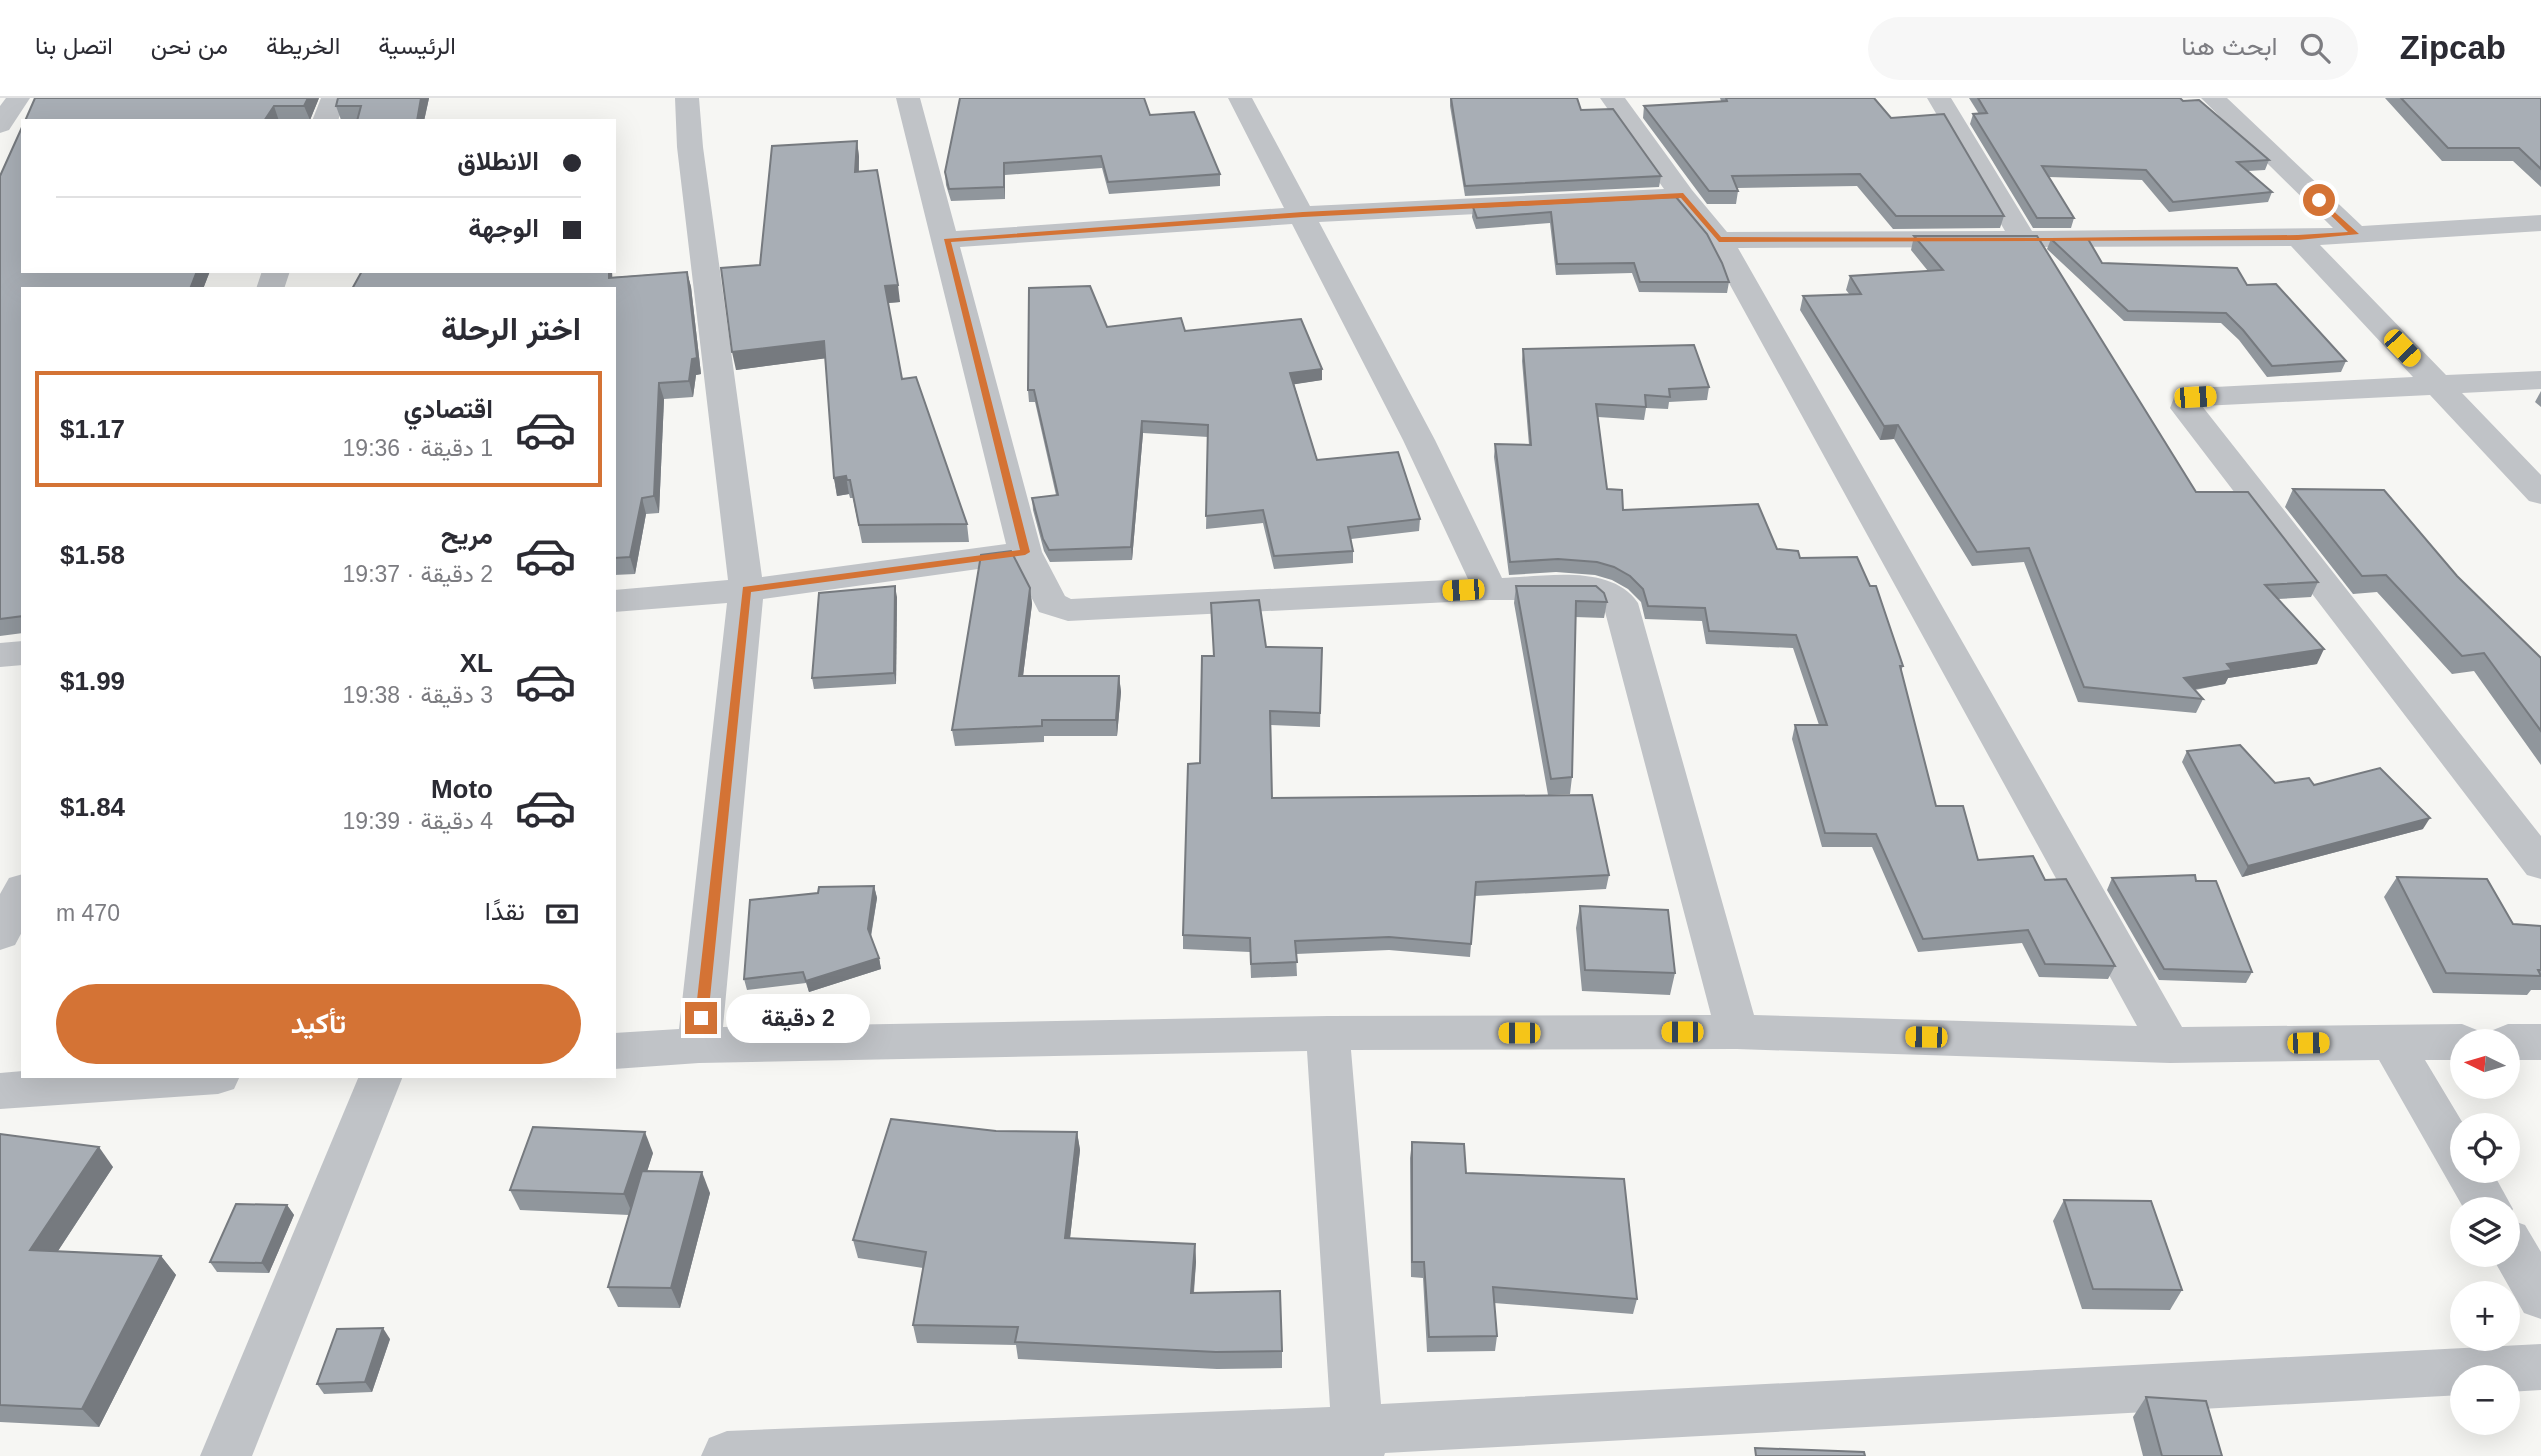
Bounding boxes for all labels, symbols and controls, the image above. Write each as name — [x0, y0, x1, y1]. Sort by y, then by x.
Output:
search box — [1868, 17, 2358, 80]
icon: search — [2296, 29, 2334, 67]
text: Zipcab — [2400, 29, 2506, 66]
text: ابحث هنا — [2181, 31, 2278, 61]
text: اتصل بنا — [35, 32, 113, 59]
text: من نحن — [151, 32, 228, 59]
text: الخريطة — [266, 32, 340, 59]
text: الرئيسية — [378, 32, 456, 59]
text: الانطلاق — [457, 146, 539, 176]
route start — [2303, 184, 2335, 216]
text: الوجهة — [468, 213, 539, 243]
text: اختر الرحلة — [441, 311, 581, 347]
car — [2380, 326, 2425, 370]
car — [2174, 385, 2217, 409]
text: اقتصادي — [404, 394, 493, 424]
icon: car — [514, 398, 577, 461]
text: $1.17 — [60, 414, 125, 444]
text: 1 دقيقة · 19:36 — [343, 435, 493, 461]
text: مريح — [441, 520, 493, 550]
icon: car — [514, 524, 577, 587]
text: $1.58 — [60, 540, 125, 570]
text: 2 دقيقة · 19:37 — [343, 561, 493, 587]
car — [1442, 578, 1485, 602]
text: XL — [460, 648, 493, 678]
icon: car — [514, 650, 577, 713]
text: $1.99 — [60, 666, 125, 696]
text: 3 دقيقة · 19:38 — [343, 682, 493, 708]
text: Moto — [431, 774, 493, 804]
icon: car — [514, 776, 577, 839]
text: $1.84 — [60, 792, 125, 822]
text: 4 دقيقة · 19:39 — [343, 808, 493, 834]
icon: cash — [543, 895, 581, 933]
text: نقدًا — [485, 896, 525, 926]
text: 470 m — [56, 900, 120, 926]
button: تأكيد — [56, 984, 581, 1064]
callout: 2 دقيقة — [726, 993, 869, 1042]
route end — [685, 1002, 717, 1034]
text: 2 دقيقة — [761, 1005, 835, 1031]
car — [1662, 1022, 1704, 1043]
car — [1499, 1023, 1541, 1044]
car — [1905, 1026, 1948, 1048]
north arrow — [2450, 1029, 2520, 1099]
map controls — [2450, 1029, 2520, 1435]
car — [2287, 1032, 2330, 1054]
button: locate — [2450, 1113, 2520, 1183]
button: layers — [2450, 1197, 2520, 1267]
button: + — [2450, 1281, 2520, 1351]
button: − — [2450, 1365, 2520, 1435]

